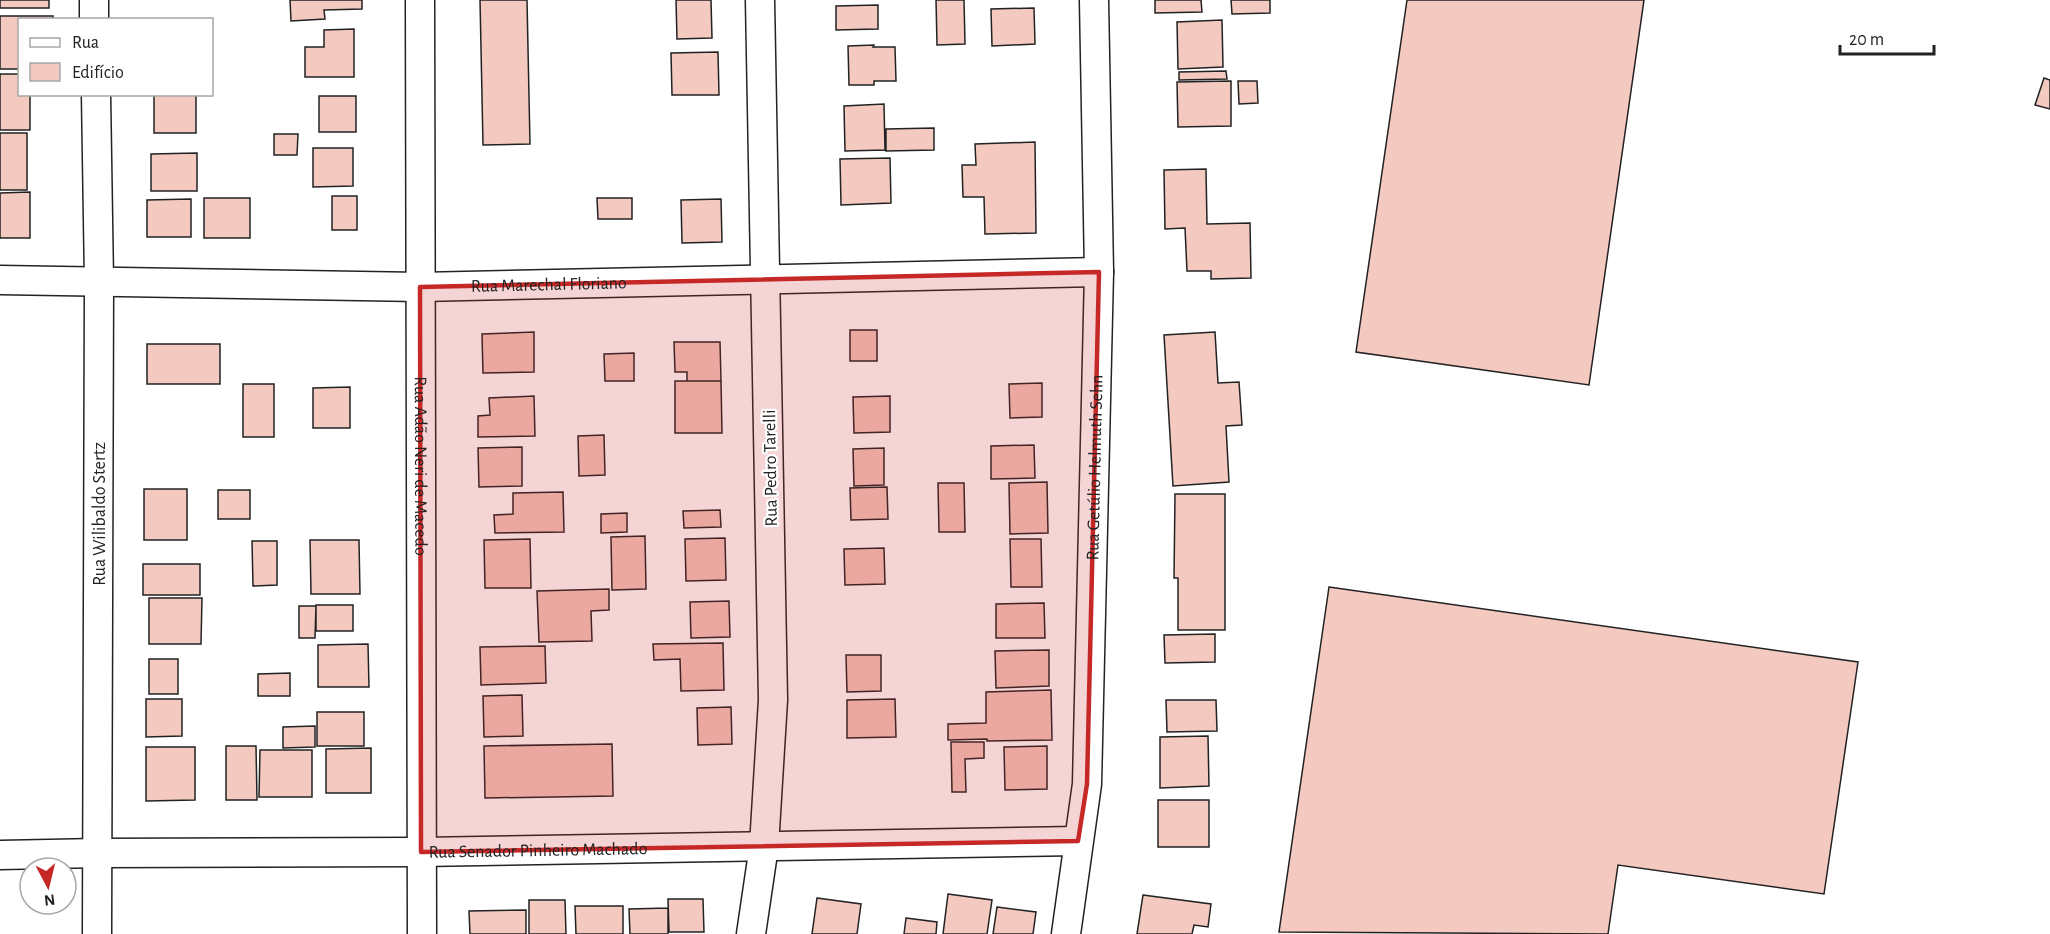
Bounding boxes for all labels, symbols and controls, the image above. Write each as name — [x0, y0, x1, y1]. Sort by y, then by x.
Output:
legend — [18, 18, 213, 96]
scale bar — [1840, 18, 1934, 56]
text: 20 m — [1849, 31, 1884, 49]
text: Rua — [72, 34, 99, 52]
text: Edifício — [72, 64, 124, 82]
street label: Rua Marechal Floriano — [471, 274, 627, 296]
street label: Rua Getúlio Helmuth Sehn — [1084, 374, 1107, 561]
street label: Rua Adão Neri de Macedo — [411, 376, 429, 556]
street label: Rua Pedro Tarelli — [761, 409, 781, 527]
street label: Rua Wilibaldo Stertz — [91, 442, 109, 586]
street label: Rua Senador Pinheiro Machado — [428, 840, 648, 862]
north arrow — [18, 856, 78, 916]
text: N — [43, 891, 56, 909]

